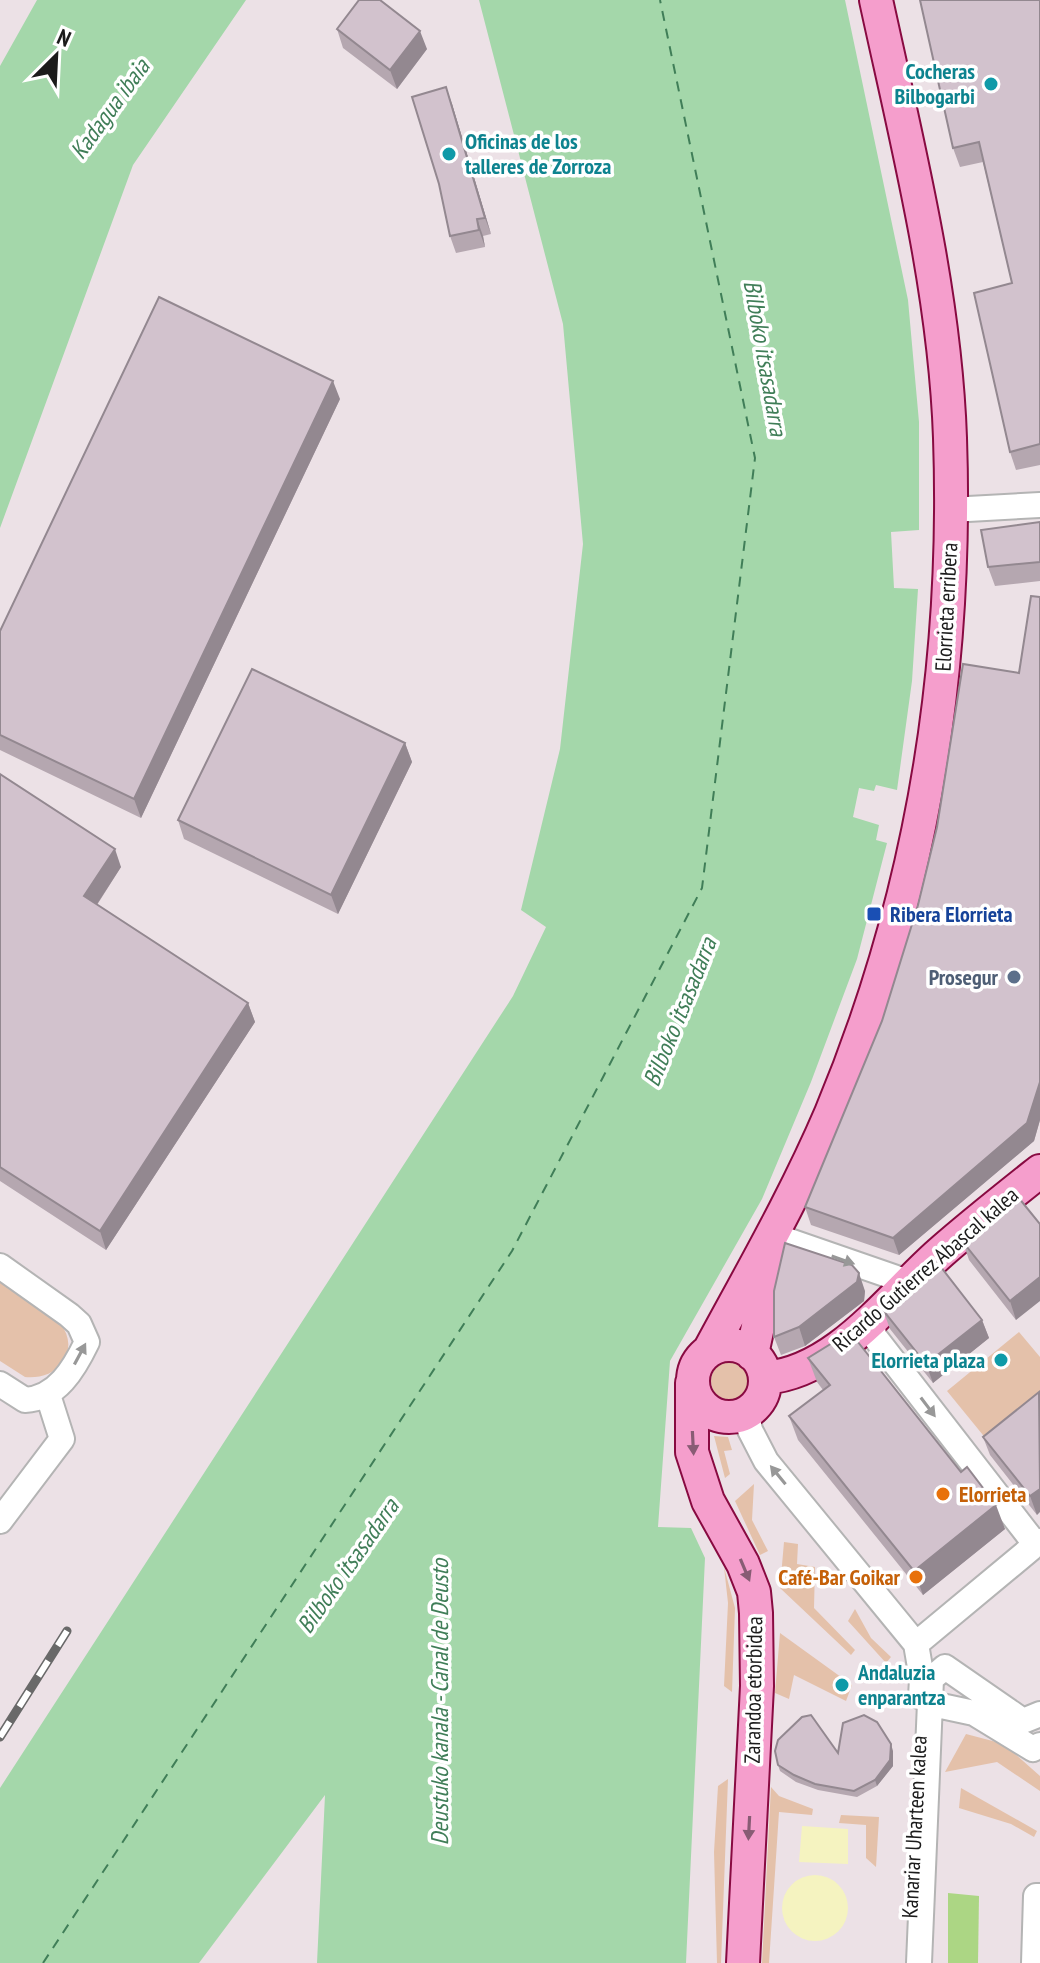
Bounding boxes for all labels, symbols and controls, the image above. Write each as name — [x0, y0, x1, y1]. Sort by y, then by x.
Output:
north arrow — [16, 16, 96, 96]
text: N — [53, 23, 75, 53]
water label: Kadagua ibaia — [63, 51, 157, 165]
place label: Cocheras Bilbogarbi — [894, 57, 975, 110]
marker: Cocheras Bilbogarbi — [982, 75, 1000, 93]
place label: Oficinas de los talleres de Zorroza — [465, 127, 611, 180]
marker: Oficinas de los talleres de Zorroza — [440, 145, 458, 163]
water label: Bilboko itsasadarra — [737, 278, 795, 439]
street label: Elorrieta erribera — [929, 542, 963, 672]
place label: Ribera Elorrieta — [890, 900, 1013, 928]
marker: Ribera Elorrieta — [865, 905, 883, 923]
water label: Bilboko itsasadarra — [636, 932, 724, 1091]
place label: Prosegur — [929, 963, 999, 991]
marker: Prosegur — [1005, 968, 1023, 986]
street label: Ricardo Gutierrez Abascal kalea — [826, 1181, 1024, 1357]
one-way arrow — [831, 1254, 855, 1266]
one-way arrow — [73, 1342, 87, 1365]
place label: Elorrieta plaza — [871, 1346, 985, 1374]
marker: Elorrieta plaza — [992, 1351, 1010, 1369]
one-way arrow — [919, 1397, 935, 1417]
one-way arrow — [686, 1431, 699, 1457]
one-way arrow — [770, 1465, 787, 1485]
place label: Elorrieta — [959, 1480, 1026, 1508]
marker: Elorrieta — [934, 1485, 952, 1503]
water label: Bilboko itsasadarra — [290, 1491, 406, 1639]
water label: Deustuko kanala - Canal de Deusto — [424, 1557, 455, 1845]
one-way arrow — [738, 1558, 751, 1582]
place label: Café-Bar Goikar — [778, 1563, 901, 1591]
marker: Café-Bar Goikar — [907, 1568, 925, 1586]
street label: Zarandoa etorbidea — [738, 1616, 768, 1764]
place label: Andaluzia enparantza — [857, 1658, 946, 1711]
marker: Andaluzia enparantza — [833, 1676, 851, 1694]
street label: Kanariar Uharteen kalea — [895, 1735, 933, 1919]
one-way arrow — [742, 1816, 755, 1841]

